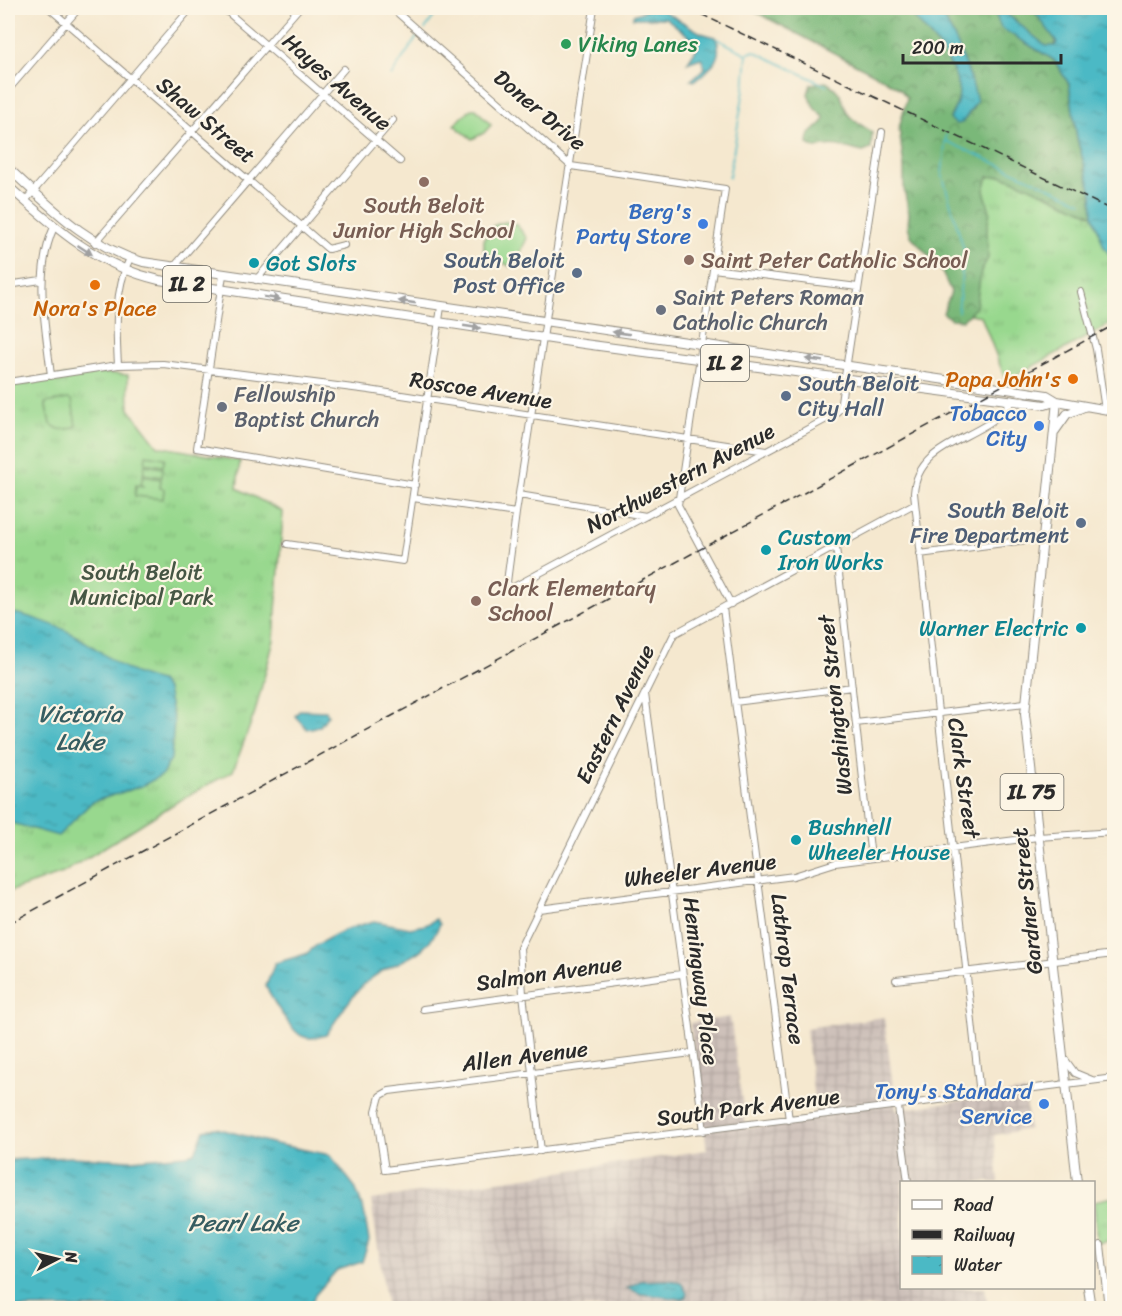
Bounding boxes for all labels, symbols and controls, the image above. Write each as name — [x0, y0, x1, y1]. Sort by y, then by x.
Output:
street label: Hayes Avenue — [273, 23, 401, 141]
place label: Viking Lanes — [578, 25, 699, 64]
scale bar — [903, 27, 1060, 65]
text: 200 m — [912, 32, 964, 64]
marker: Viking Lanes — [559, 37, 573, 51]
street label: Doner Drive — [485, 59, 595, 161]
street label: Shaw Street — [147, 66, 265, 174]
marker: South Beloit Junior High School — [417, 175, 431, 189]
place label: South Beloit Junior High School — [333, 186, 515, 250]
place label: Berg's Party Store — [576, 192, 691, 256]
marker: Berg's Party Store — [696, 217, 710, 231]
place label: South Beloit Post Office — [444, 241, 565, 305]
place label: Saint Peter Catholic School — [701, 241, 968, 280]
one-way arrow — [77, 244, 93, 255]
place label: Got Slots — [266, 244, 357, 283]
marker: Saint Peter Catholic School — [682, 253, 696, 267]
marker: Got Slots — [247, 256, 261, 270]
road number: IL 2 — [163, 266, 211, 302]
marker: South Beloit Post Office — [570, 266, 584, 280]
marker: Nora's Place — [88, 278, 102, 292]
place label: Saint Peters Roman Catholic Church — [673, 278, 864, 342]
place label: Nora's Place — [33, 289, 157, 328]
one-way arrow — [263, 294, 282, 303]
one-way arrow — [397, 298, 416, 307]
marker: Saint Peters Roman Catholic Church — [654, 303, 668, 317]
one-way arrow — [463, 323, 482, 332]
one-way arrow — [611, 328, 630, 337]
road number: IL 2 — [701, 345, 749, 381]
one-way arrow — [804, 356, 823, 365]
street label: Roscoe Avenue — [407, 360, 555, 421]
place label: Papa John's — [945, 360, 1062, 399]
place label: South Beloit City Hall — [798, 364, 920, 428]
marker: Papa John's — [1066, 372, 1080, 386]
place label: Fellowship Baptist Church — [234, 375, 379, 439]
marker: South Beloit City Hall — [779, 389, 793, 403]
place label: Tobacco City — [950, 394, 1028, 458]
marker: Fellowship Baptist Church — [215, 400, 229, 414]
street label: Northwestern Avenue — [578, 411, 782, 544]
marker: Tobacco City — [1032, 419, 1046, 433]
place label: South Beloit Fire Department — [910, 491, 1069, 555]
marker: South Beloit Fire Department — [1074, 516, 1088, 530]
place label: Custom Iron Works — [777, 518, 884, 582]
marker: Custom Iron Works — [759, 543, 773, 557]
park label: South Beloit Municipal Park — [70, 553, 214, 617]
place label: Clark Elementary School — [488, 569, 656, 633]
marker: Clark Elementary School — [469, 594, 483, 608]
place label: Warner Electric — [919, 609, 1069, 648]
street label: Washington Street — [806, 612, 864, 797]
marker: Warner Electric — [1074, 621, 1088, 635]
street label: Eastern Avenue — [564, 637, 666, 791]
water label: Victoria Lake — [38, 693, 124, 763]
street label: Clark Street — [936, 715, 992, 842]
road number: IL 75 — [1000, 774, 1064, 810]
place label: Bushnell Wheeler House — [808, 808, 950, 872]
street label: Gardner Street — [1000, 825, 1054, 976]
marker: Bushnell Wheeler House — [789, 833, 803, 847]
street label: Wheeler Avenue — [622, 841, 779, 899]
street label: Lathrop Terrace — [759, 891, 817, 1047]
street label: Hemingway Place — [671, 895, 731, 1067]
street label: Salmon Avenue — [473, 943, 625, 1003]
street label: Allen Avenue — [459, 1029, 590, 1083]
place label: Tony's Standard Service — [875, 1072, 1033, 1136]
street label: South Park Avenue — [654, 1076, 842, 1138]
marker: Tony's Standard Service — [1037, 1097, 1051, 1111]
legend — [900, 1181, 1095, 1289]
text: Road — [954, 1189, 994, 1221]
water label: Pearl Lake — [188, 1202, 301, 1244]
text: Railway — [954, 1219, 1016, 1251]
north arrow — [27, 1229, 87, 1289]
text: N — [56, 1249, 87, 1265]
text: Water — [954, 1249, 1003, 1281]

